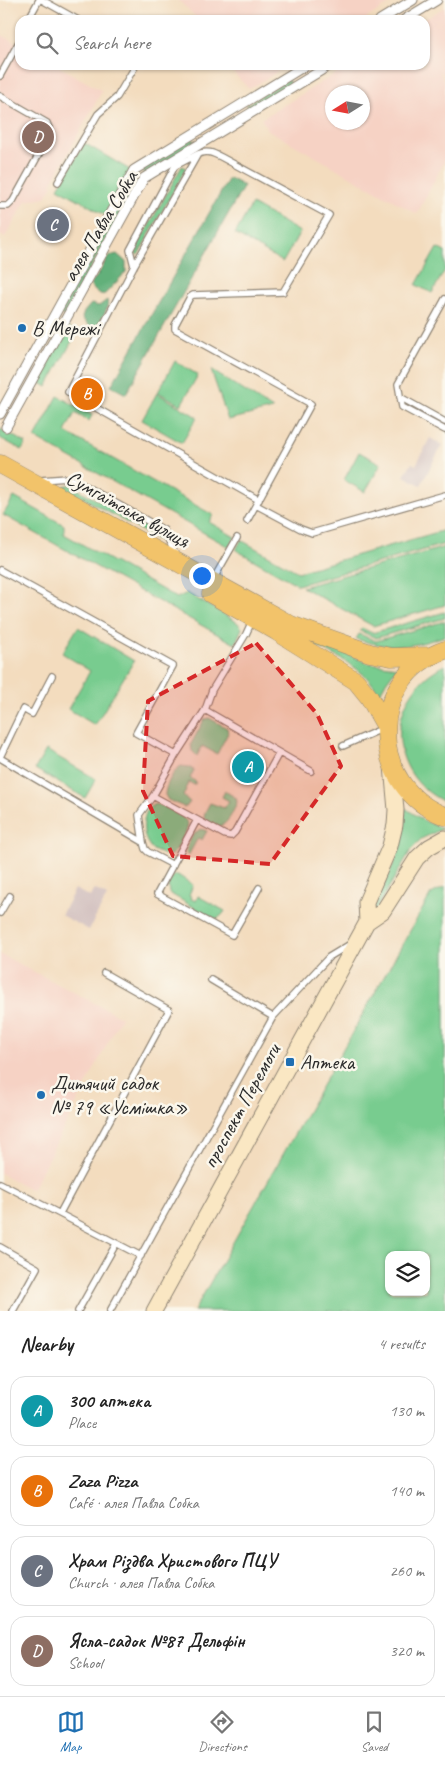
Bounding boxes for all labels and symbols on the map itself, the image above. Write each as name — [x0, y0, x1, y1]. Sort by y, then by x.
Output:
north arrow — [325, 85, 370, 130]
pin: D — [22, 118, 54, 156]
street label: алея Павла Собка — [57, 164, 144, 286]
pin: C — [37, 206, 69, 244]
place label: В Мережі — [32, 315, 102, 341]
marker: В Мережі — [16, 322, 28, 334]
pin: B — [71, 375, 103, 413]
street label: Сумгаїтська вулиця — [62, 464, 195, 554]
your location — [189, 563, 215, 589]
pin: A — [232, 748, 264, 786]
street label: проспект Перемоги — [196, 1037, 287, 1173]
place label: Аптека — [300, 1049, 356, 1075]
marker: Аптека — [284, 1056, 296, 1068]
place label: Дитячий садок № 79 «Усмішка» — [51, 1070, 188, 1120]
marker: Дитячий садок № 79 «Усмішка» — [35, 1089, 47, 1101]

